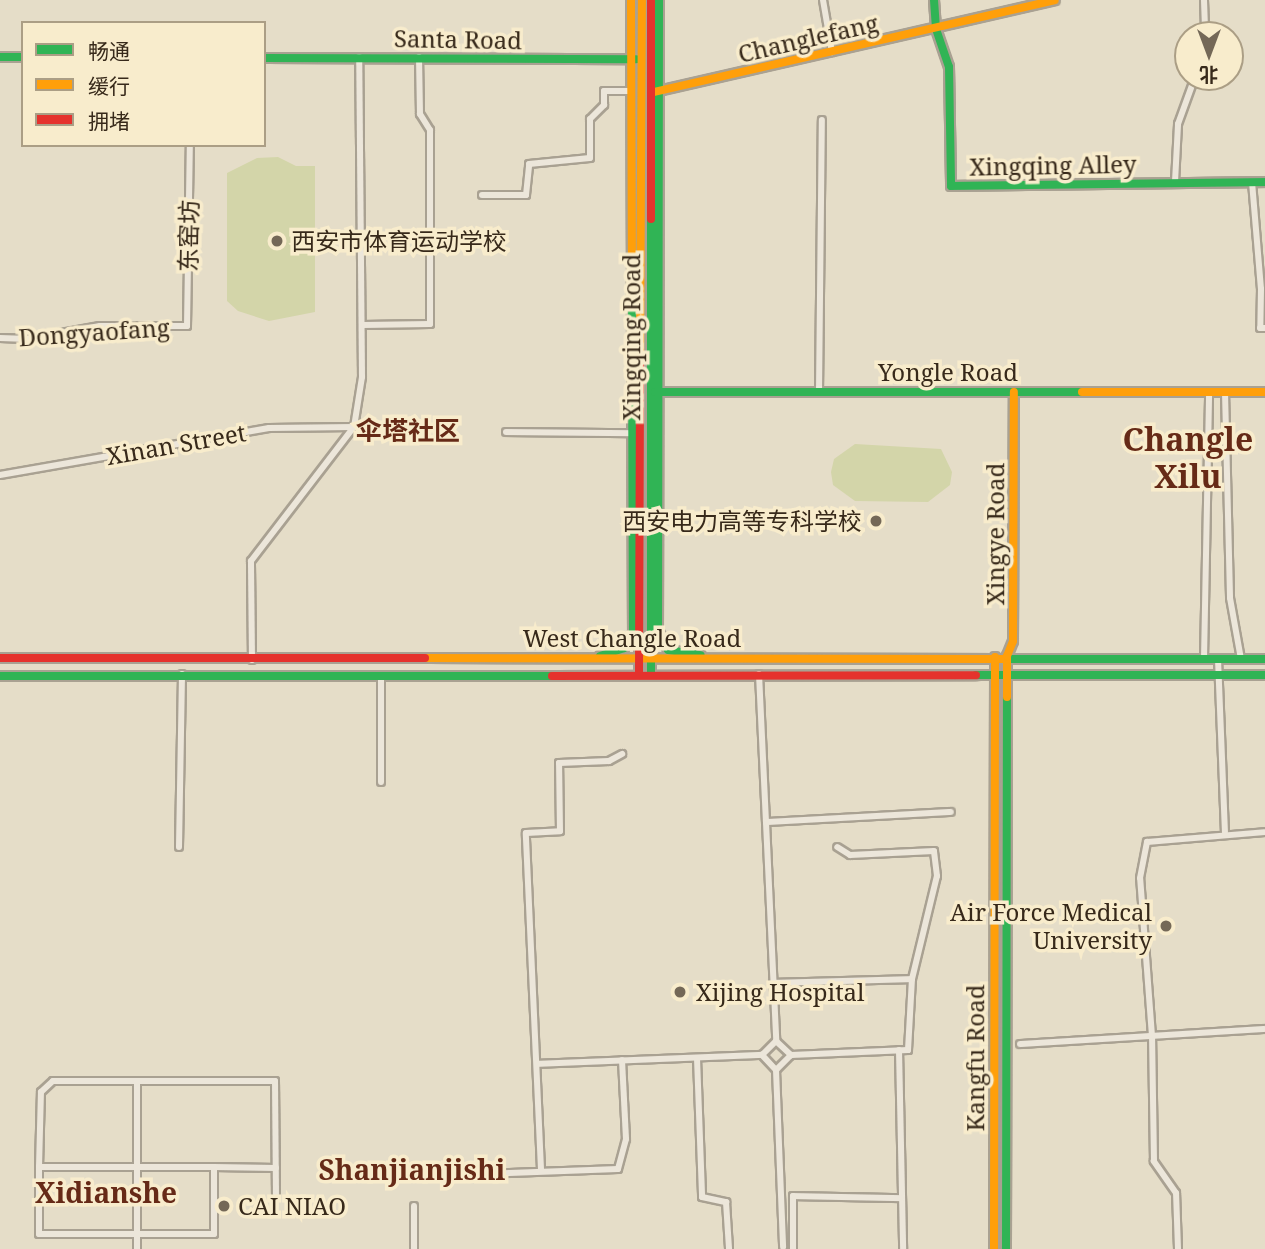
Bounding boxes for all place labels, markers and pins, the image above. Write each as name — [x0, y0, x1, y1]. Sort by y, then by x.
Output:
place label: 西安市体育运动学校 — [291, 227, 507, 255]
marker: 西安市体育运动学校 — [269, 233, 285, 249]
place label: 西安电力高等专科学校 — [622, 507, 862, 535]
marker: 西安电力高等专科学校 — [868, 513, 884, 529]
place label: Air Force Medical University — [950, 898, 1152, 954]
marker: Air Force Medical University — [1158, 918, 1174, 934]
place label: Xijing Hospital — [696, 978, 865, 1006]
marker: Xijing Hospital — [670, 982, 690, 1002]
place label: CAI NIAO — [238, 1192, 346, 1220]
marker: CAI NIAO — [216, 1198, 232, 1214]

